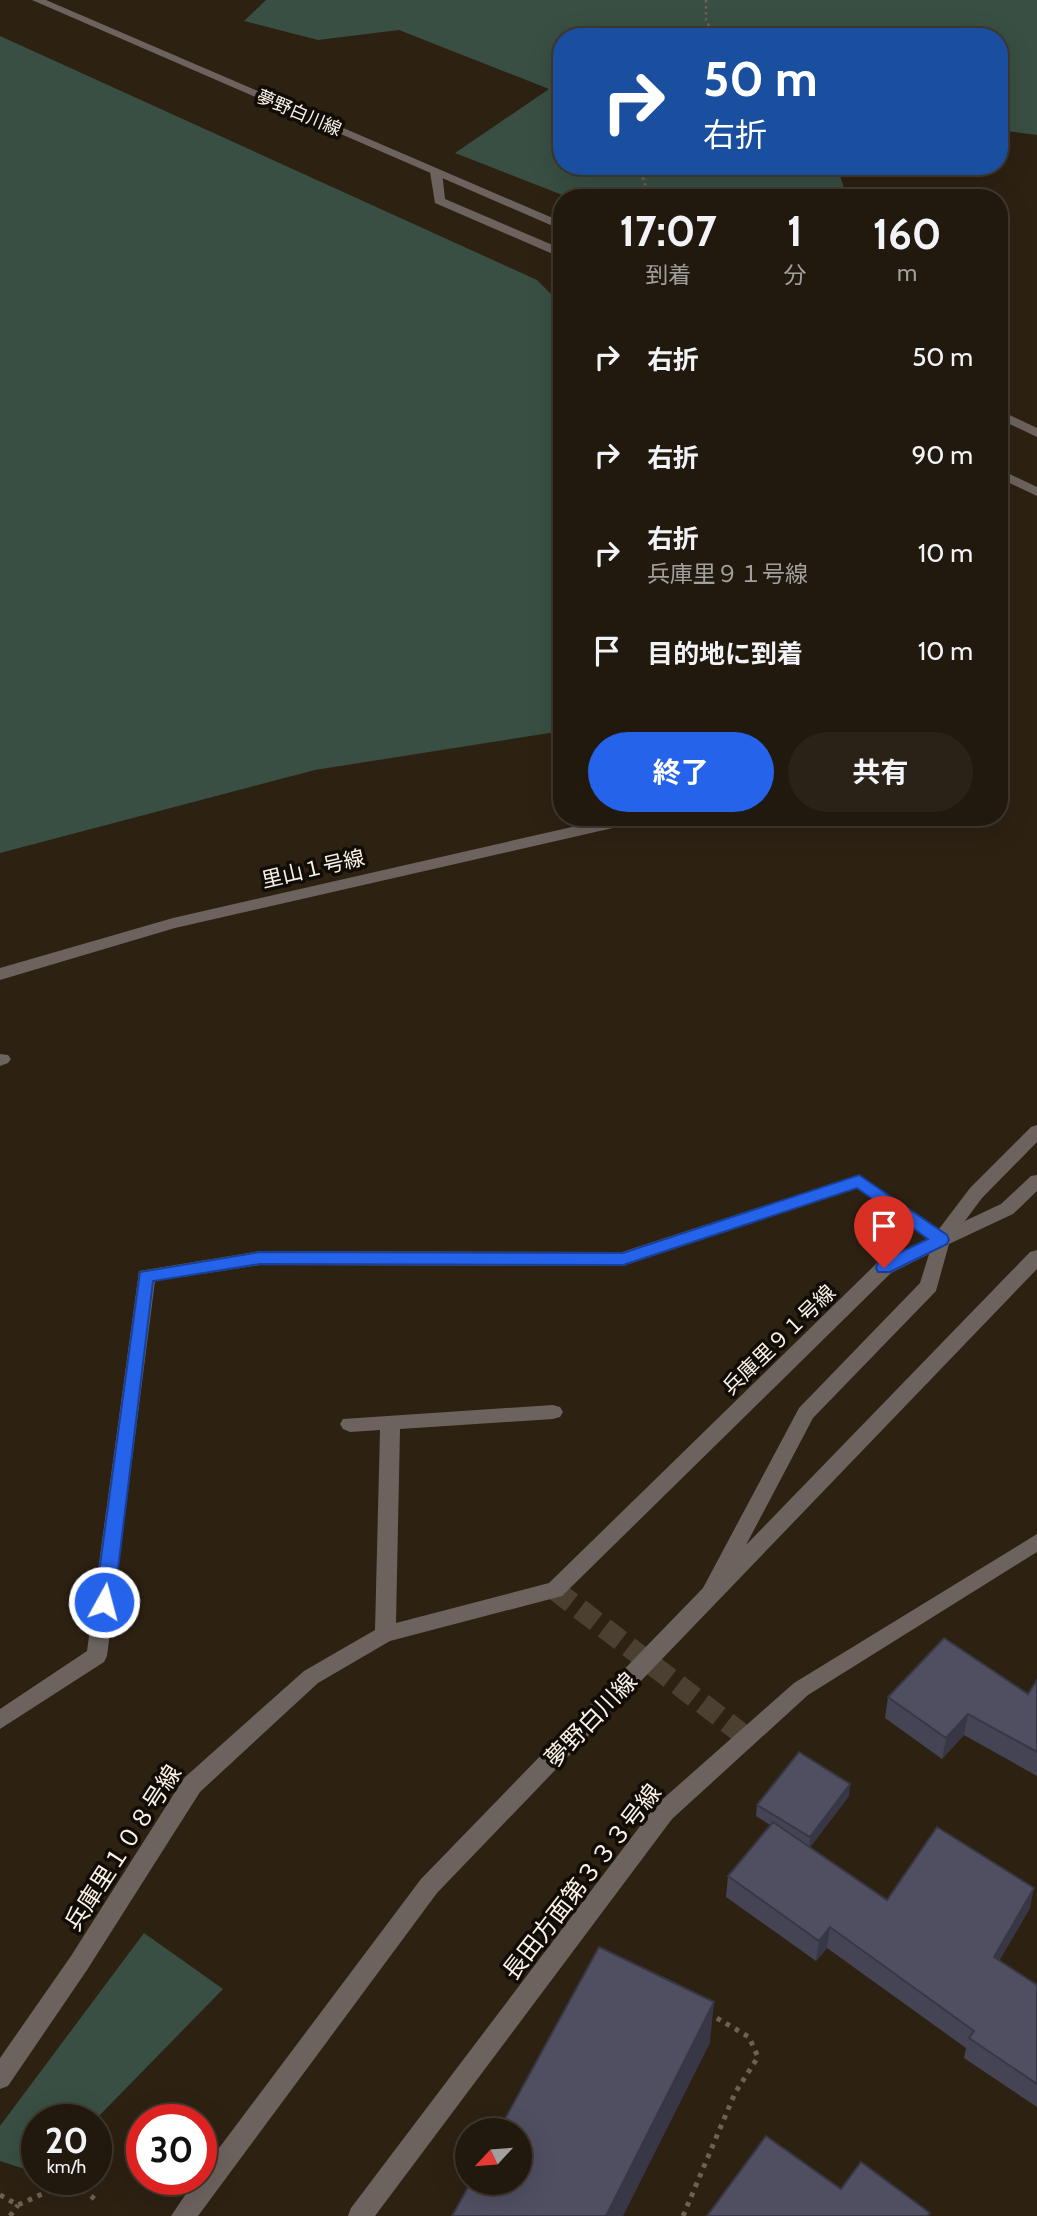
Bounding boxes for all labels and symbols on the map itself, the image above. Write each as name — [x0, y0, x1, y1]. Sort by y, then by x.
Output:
street label: 夢野白川線 — [253, 85, 345, 141]
street label: 里山１号線 — [259, 845, 367, 893]
pin — [854, 1196, 914, 1268]
street label: 兵庫里９１号線 — [717, 1280, 840, 1400]
position arrow — [67, 1565, 141, 1639]
street label: 夢野白川線 — [539, 1666, 643, 1773]
street label: 兵庫里１０８号線 — [58, 1759, 187, 1936]
street label: 長田方面第３３３号線 — [496, 1778, 667, 1985]
speed limit sign: 30 — [126, 2104, 217, 2195]
north arrow — [455, 2118, 532, 2194]

